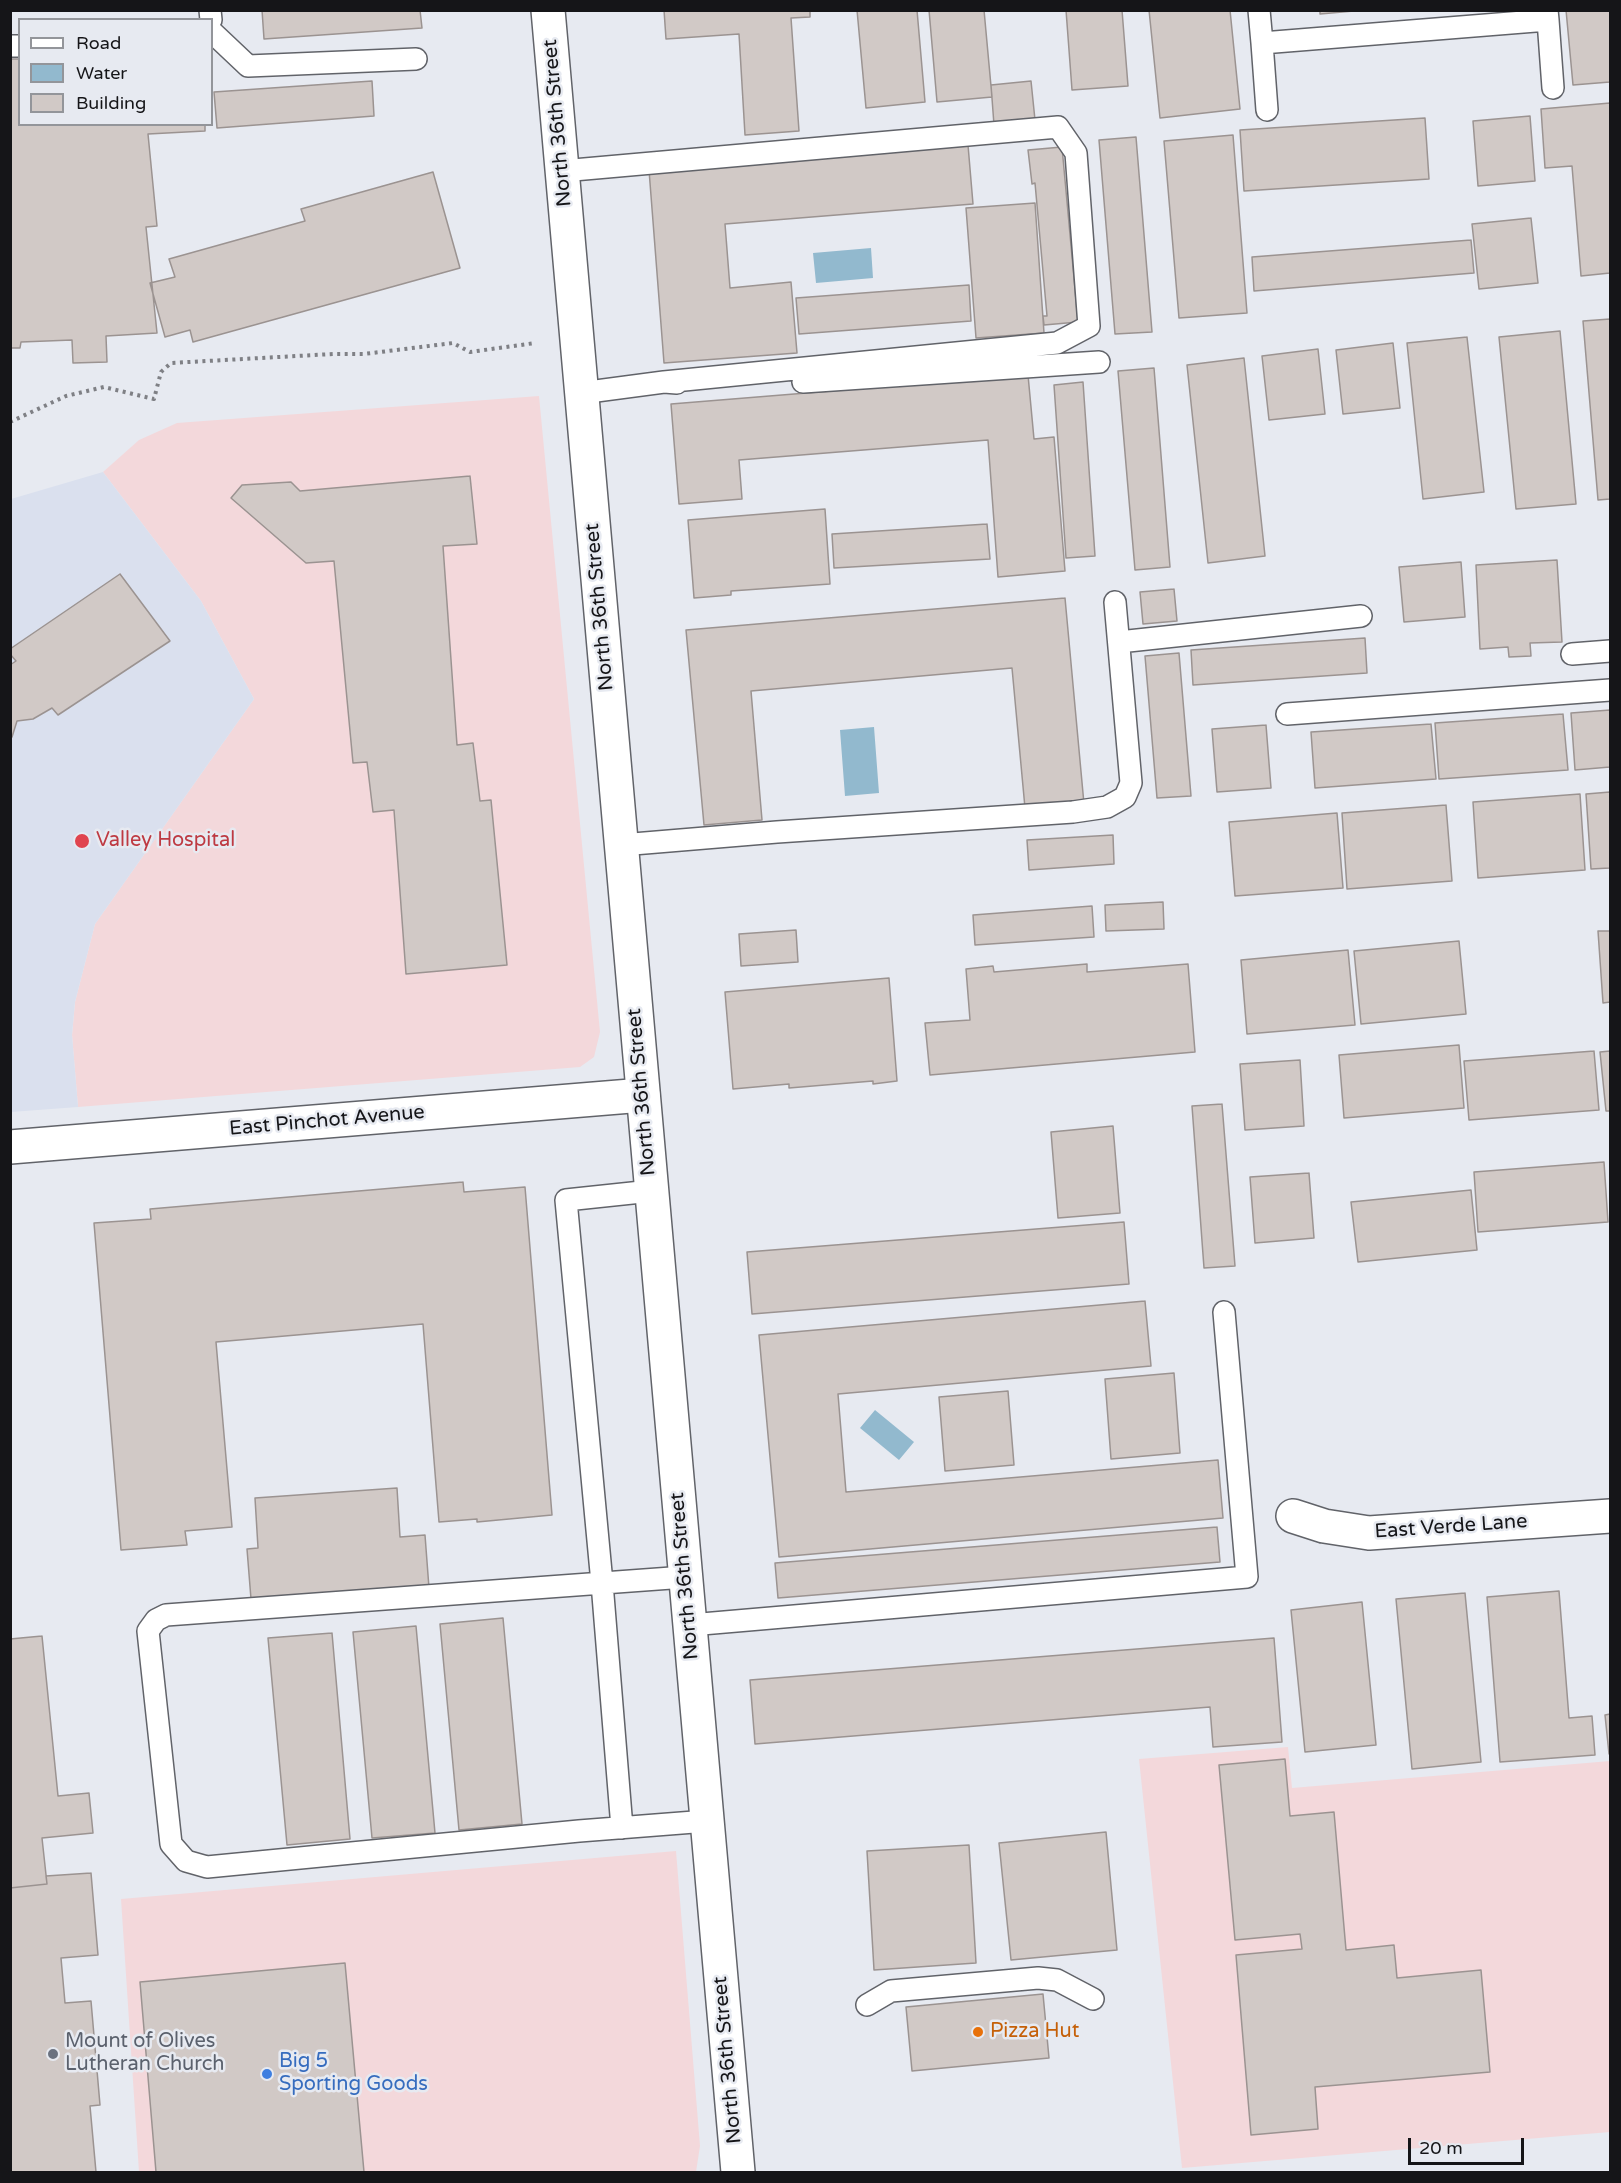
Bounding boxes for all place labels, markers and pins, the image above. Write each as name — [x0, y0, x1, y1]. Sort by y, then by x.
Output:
place label: Valley Hospital — [96, 829, 235, 853]
marker: Valley Hospital — [73, 832, 91, 850]
place label: Pizza Hut — [990, 2020, 1079, 2044]
marker: Pizza Hut — [971, 2025, 985, 2039]
place label: Mount of Olives Lutheran Church — [65, 2030, 224, 2077]
marker: Mount of Olives Lutheran Church — [46, 2047, 60, 2061]
place label: Big 5 Sporting Goods — [279, 2050, 428, 2097]
marker: Big 5 Sporting Goods — [260, 2067, 274, 2081]

